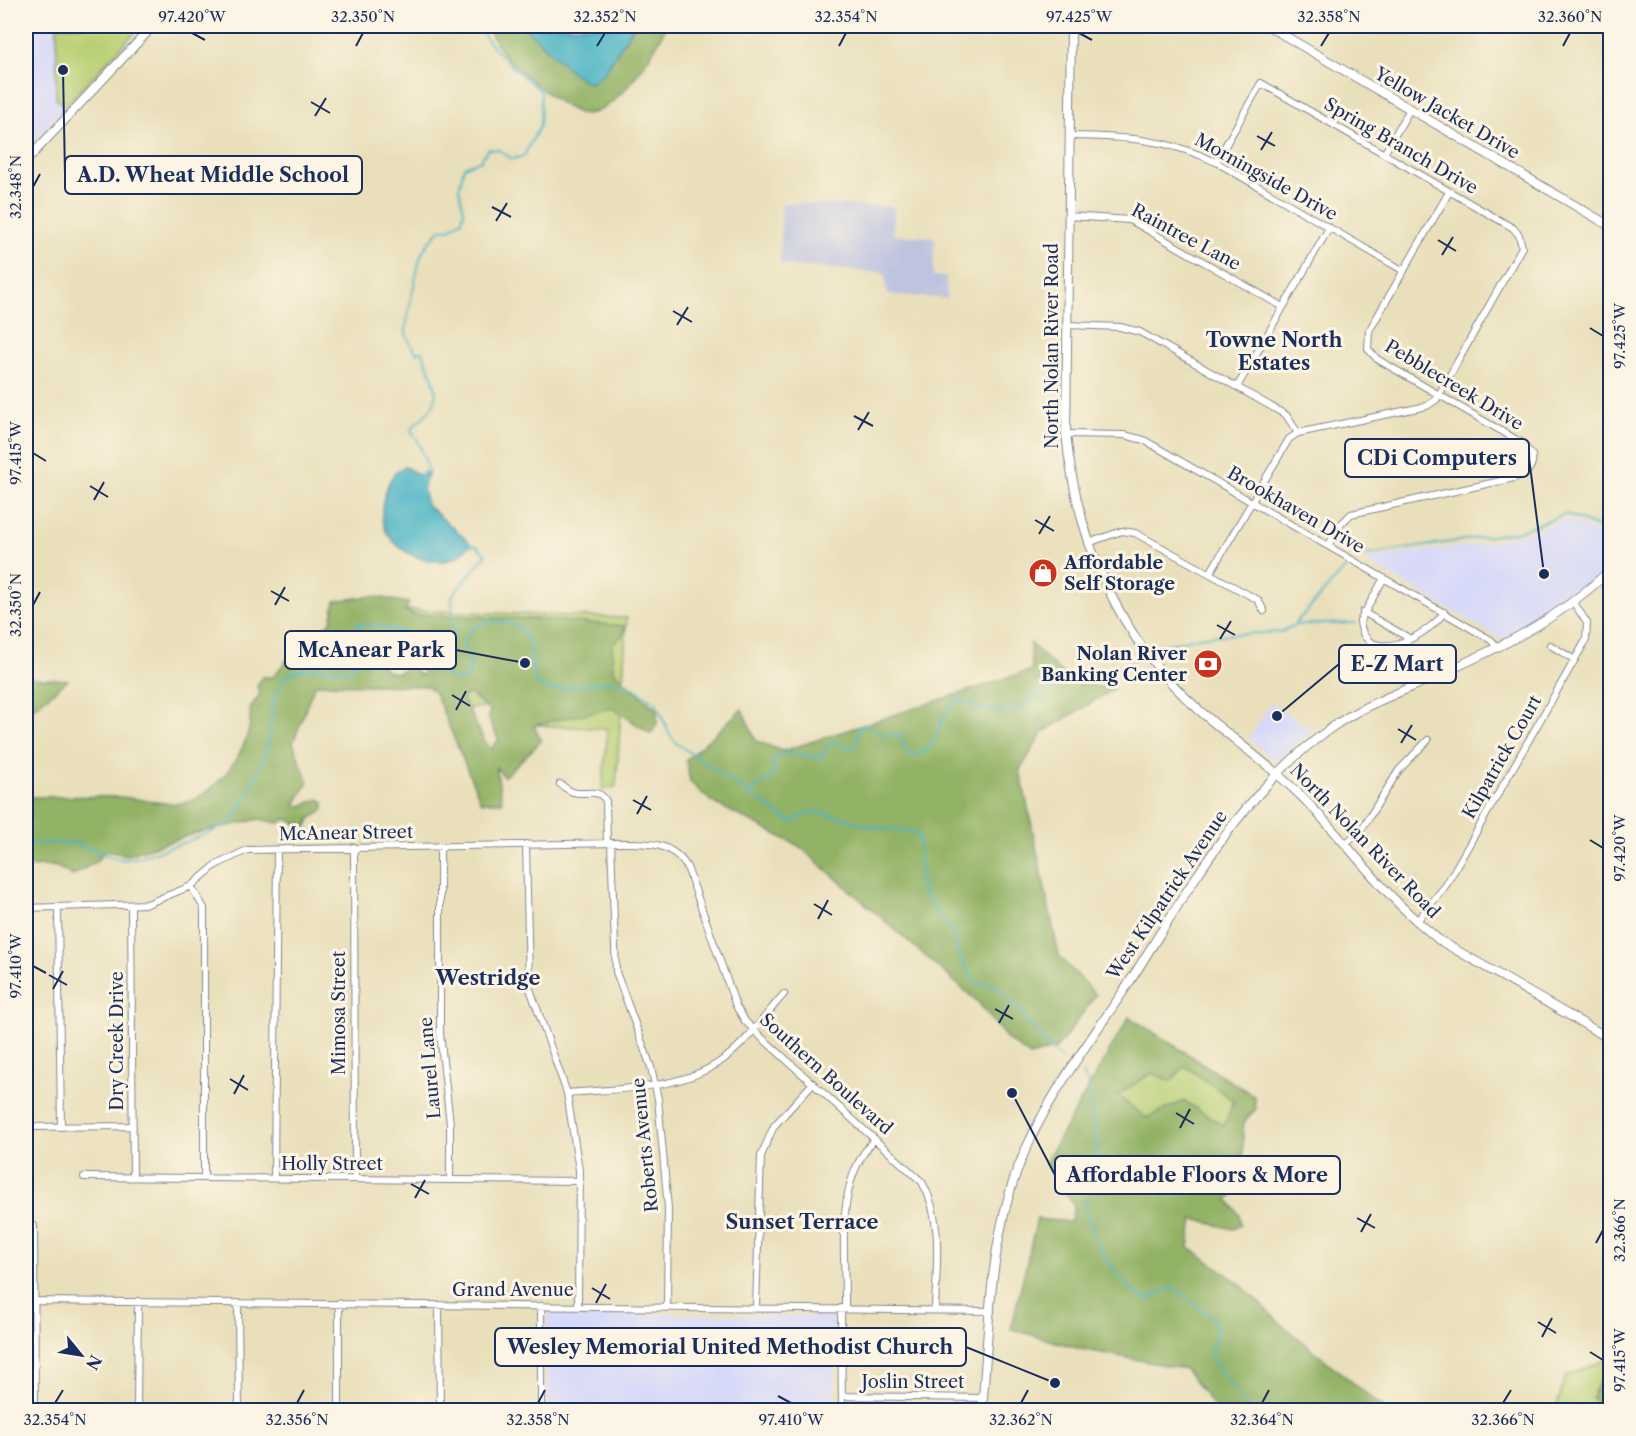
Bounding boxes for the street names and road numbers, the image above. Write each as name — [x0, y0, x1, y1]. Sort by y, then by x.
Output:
street label: Yellow Jacket Drive — [1370, 62, 1523, 164]
street label: Spring Branch Drive — [1320, 93, 1482, 199]
street label: Morningside Drive — [1191, 129, 1341, 225]
street label: Raintree Lane — [1128, 199, 1244, 275]
street label: North Nolan River Road — [1041, 243, 1063, 449]
street label: Pebblecreek Drive — [1381, 335, 1527, 435]
street label: Brookhaven Drive — [1223, 462, 1369, 558]
street label: Kilpatrick Court — [1458, 691, 1547, 823]
street label: North Nolan River Road — [1285, 759, 1445, 923]
street label: West Kilpatrick Avenue — [1102, 806, 1232, 985]
street label: McAnear Street — [279, 821, 414, 845]
street label: Mimosa Street — [328, 950, 350, 1075]
street label: Dry Creek Drive — [106, 971, 128, 1111]
street label: Southern Boulevard — [755, 1009, 897, 1139]
street label: Laurel Lane — [415, 1016, 445, 1120]
street label: Roberts Avenue — [627, 1077, 663, 1213]
street label: Holly Street — [281, 1153, 384, 1175]
street label: Grand Avenue — [452, 1279, 574, 1301]
street label: Joslin Street — [859, 1371, 965, 1393]

